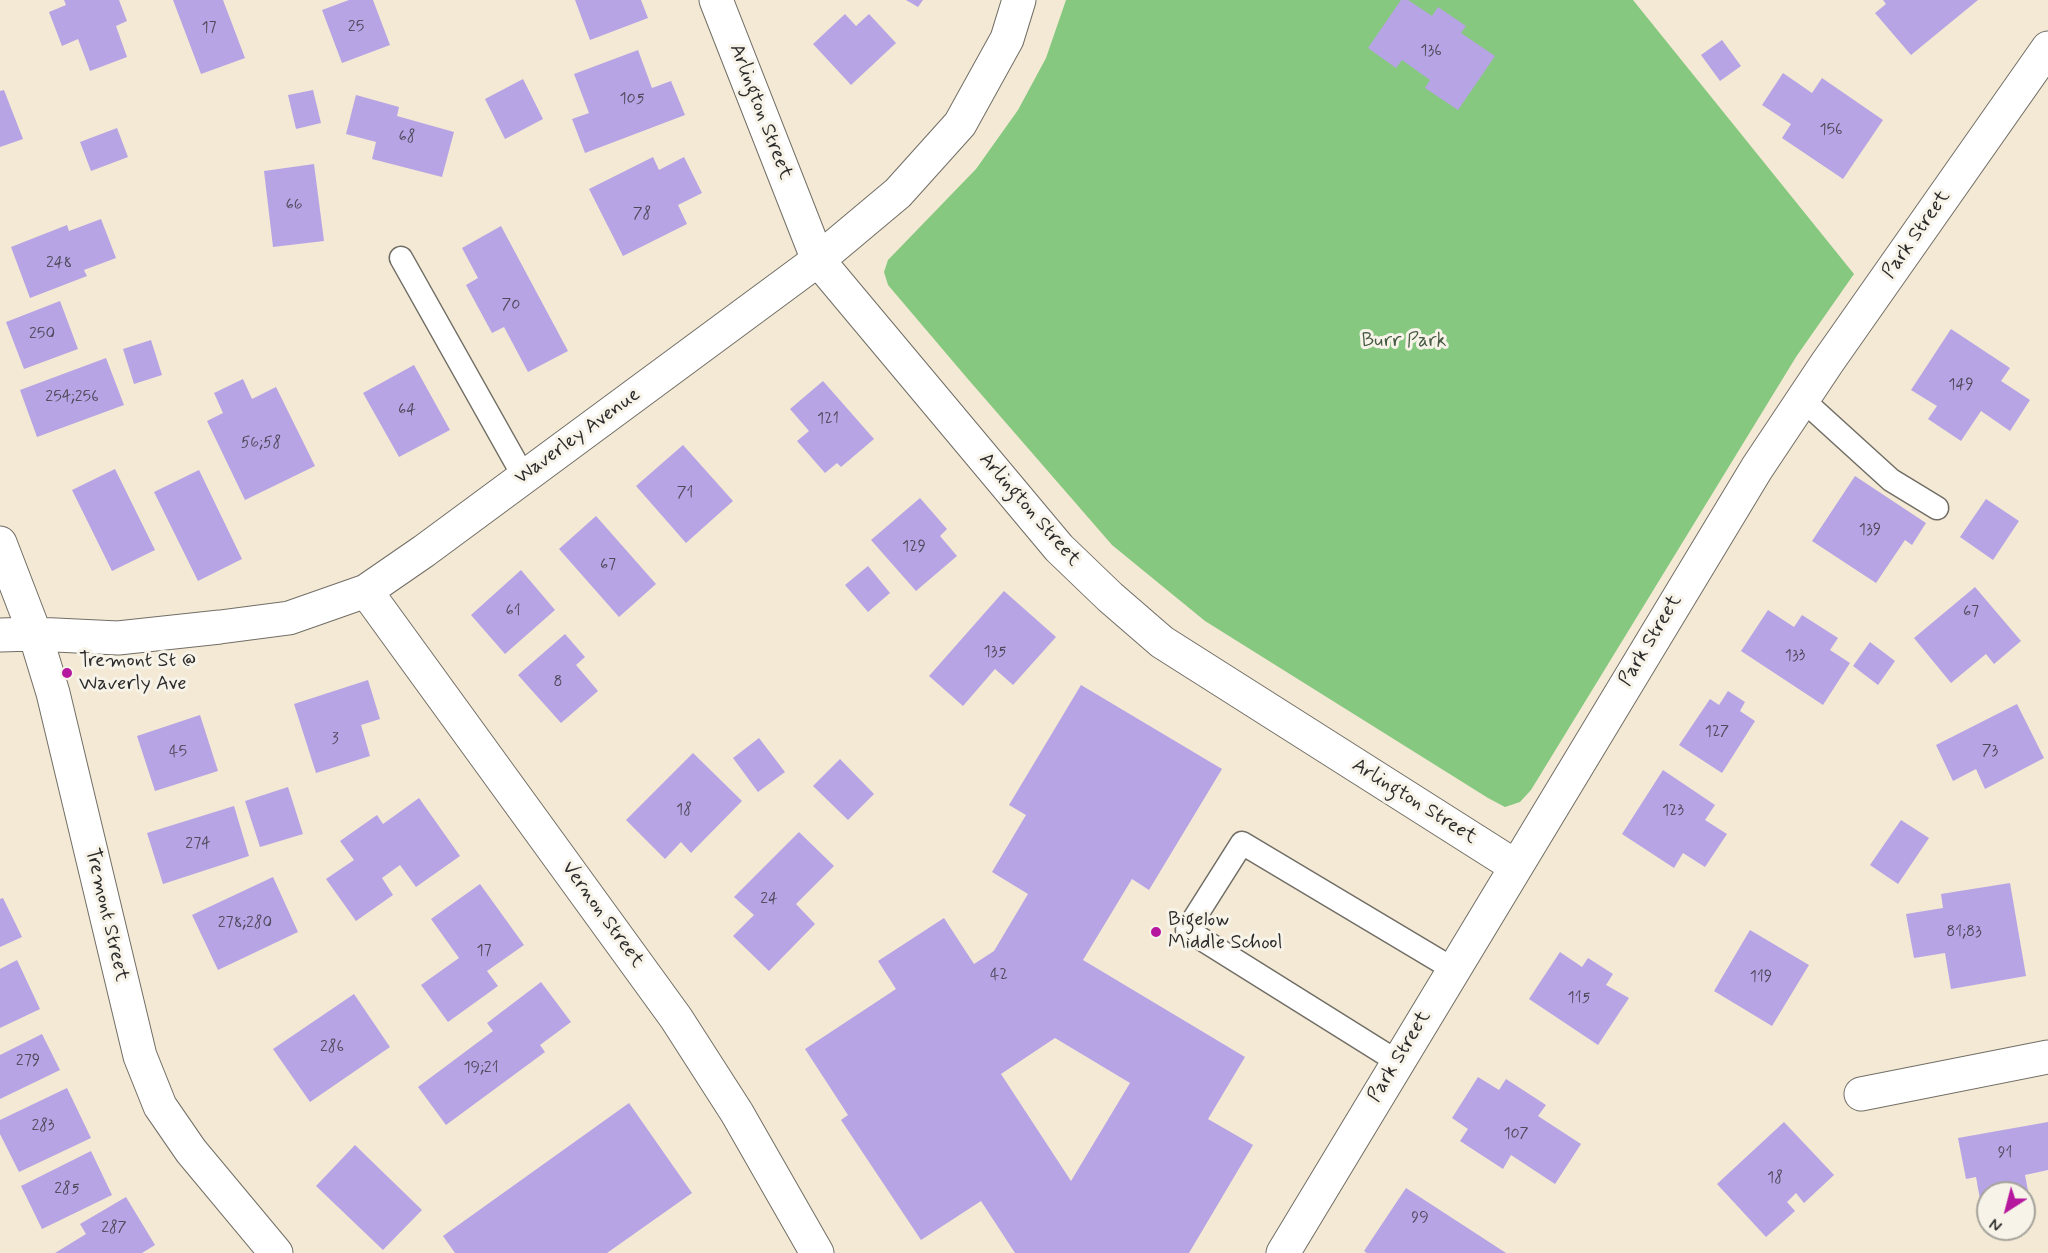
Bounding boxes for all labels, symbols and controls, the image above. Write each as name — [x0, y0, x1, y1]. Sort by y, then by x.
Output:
house number: 25 — [348, 18, 364, 38]
house number: 17 — [201, 19, 217, 39]
street label: Arlington Street — [723, 41, 797, 183]
house number: 136 — [1420, 42, 1442, 62]
house number: 105 — [619, 90, 645, 110]
house number: 156 — [1819, 121, 1843, 141]
house number: 68 — [399, 128, 415, 148]
street label: Park Street — [1878, 186, 1956, 284]
house number: 66 — [285, 196, 303, 216]
house number: 78 — [633, 205, 651, 225]
house number: 248 — [46, 254, 72, 274]
house number: 70 — [502, 296, 520, 316]
house number: 250 — [29, 325, 55, 345]
park label: Burr Park — [1361, 330, 1447, 354]
house number: 149 — [1948, 376, 1974, 396]
street label: Waverley Avenue — [511, 383, 645, 491]
house number: 254;256 — [45, 388, 99, 408]
house number: 64 — [398, 401, 416, 421]
house number: 121 — [817, 410, 839, 430]
house number: 56;58 — [241, 434, 281, 454]
street label: Arlington Street — [973, 448, 1085, 572]
house number: 71 — [677, 484, 693, 504]
house number: 139 — [1859, 521, 1881, 541]
house number: 129 — [902, 538, 926, 558]
house number: 67 — [600, 556, 616, 576]
street label: Park Street — [1614, 591, 1688, 691]
house number: 61 — [505, 602, 521, 622]
house number: 67 — [1963, 603, 1979, 623]
house number: 135 — [984, 643, 1006, 663]
house number: 133 — [1785, 647, 1805, 667]
place label: Tremont St @ Waverly Ave — [79, 650, 196, 697]
marker: Tremont St @ Waverly Ave — [60, 666, 74, 680]
house number: 8 — [553, 673, 563, 693]
house number: 127 — [1705, 723, 1729, 743]
house number: 3 — [331, 730, 339, 750]
house number: 73 — [1982, 742, 1998, 762]
house number: 45 — [169, 743, 187, 763]
street label: Arlington Street — [1347, 754, 1481, 850]
house number: 18 — [676, 801, 692, 821]
house number: 123 — [1662, 802, 1684, 822]
house number: 274 — [185, 835, 211, 855]
street label: Tremont Street — [79, 846, 133, 984]
street label: Vernon Street — [555, 857, 649, 973]
house number: 24 — [760, 890, 778, 910]
place label: Bigelow Middle School — [1168, 909, 1282, 956]
house number: 278;280 — [218, 914, 272, 934]
house number: 81;83 — [1946, 923, 1982, 943]
marker: Bigelow Middle School — [1149, 925, 1163, 939]
house number: 17 — [476, 942, 492, 962]
house number: 42 — [990, 966, 1008, 986]
house number: 119 — [1750, 968, 1772, 988]
house number: 115 — [1568, 989, 1590, 1009]
street label: Park Street — [1363, 1007, 1437, 1107]
house number: 286 — [320, 1038, 344, 1058]
house number: 279 — [16, 1052, 40, 1072]
house number: 19;21 — [463, 1059, 499, 1079]
house number: 283 — [31, 1117, 55, 1137]
house number: 107 — [1503, 1125, 1529, 1145]
house number: 91 — [1998, 1144, 2012, 1164]
house number: 18 — [1767, 1169, 1783, 1189]
house number: 285 — [54, 1180, 80, 1200]
north arrow — [1976, 1181, 2036, 1241]
house number: 99 — [1411, 1209, 1429, 1229]
text: N — [1986, 1213, 2007, 1236]
house number: 287 — [101, 1219, 127, 1239]

